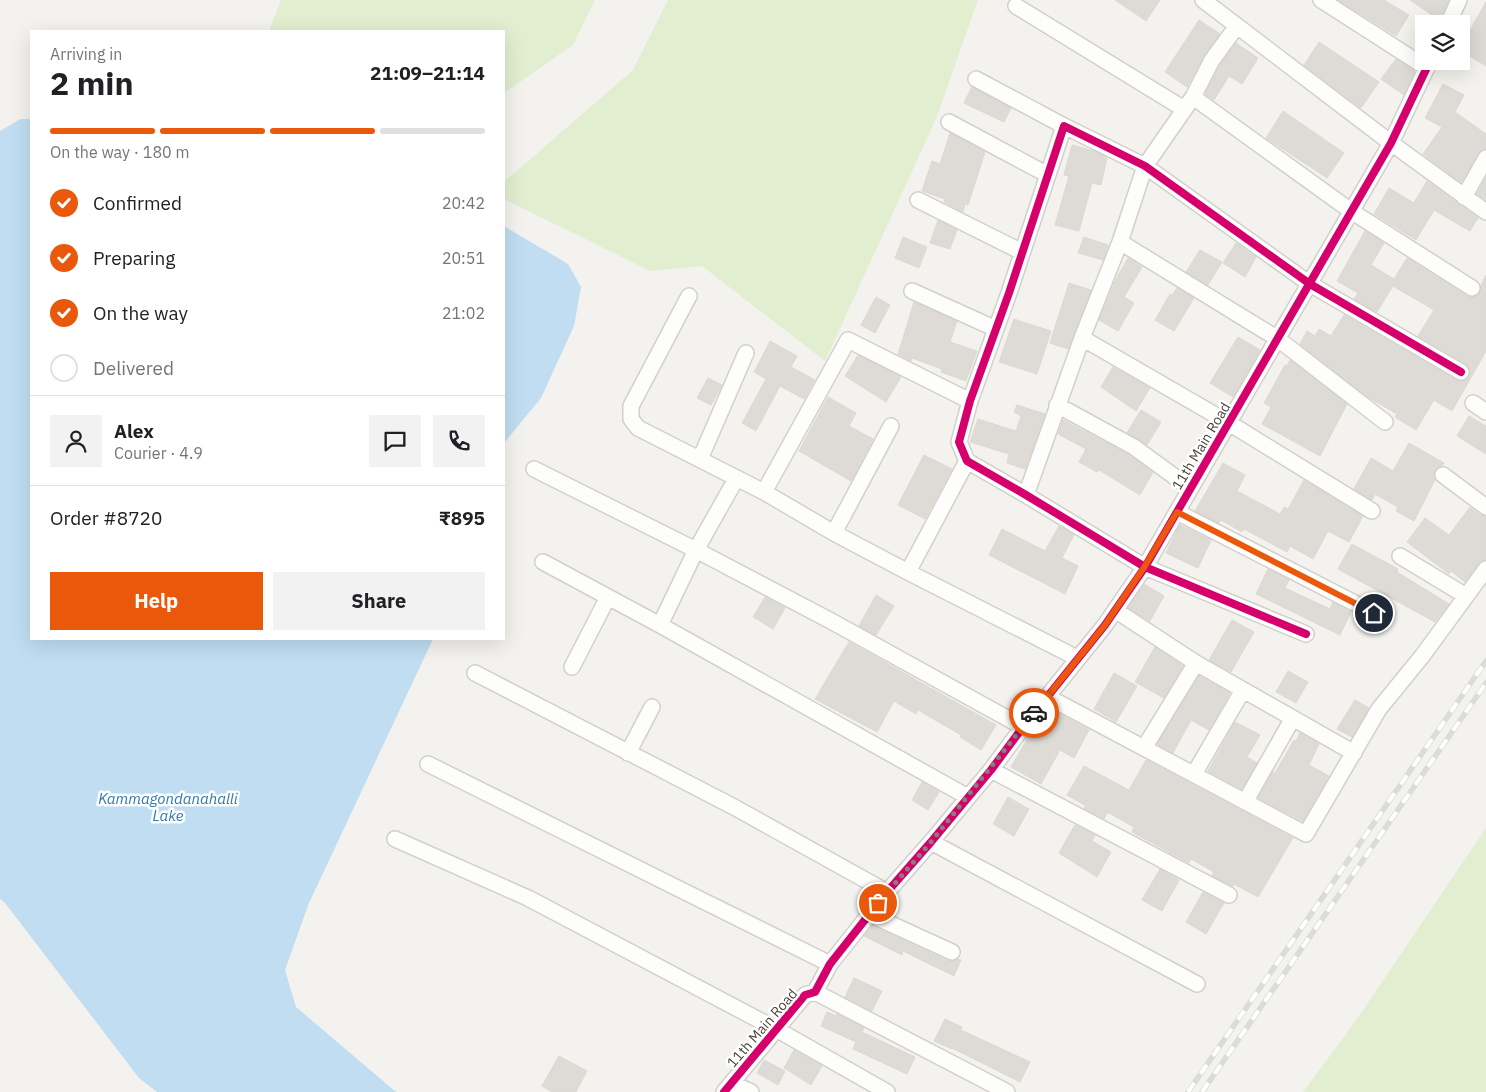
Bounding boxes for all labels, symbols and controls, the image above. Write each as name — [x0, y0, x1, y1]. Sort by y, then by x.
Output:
map controls — [1415, 15, 1470, 70]
button: layers — [1415, 15, 1470, 70]
text: Arriving in — [50, 44, 122, 64]
text: 21:09–21:14 — [370, 61, 485, 85]
text: 2 min — [50, 62, 134, 104]
text: On the way · 180 m — [50, 142, 189, 162]
icon: check — [50, 189, 78, 217]
text: Confirmed — [93, 191, 182, 215]
text: 20:42 — [442, 193, 485, 213]
icon: check — [50, 244, 78, 272]
text: Preparing — [93, 246, 175, 270]
text: 20:51 — [442, 248, 485, 268]
icon: check — [50, 299, 78, 327]
text: On the way — [93, 301, 188, 325]
text: 21:02 — [442, 303, 485, 323]
text: Delivered — [93, 356, 174, 380]
street label: 11th Main Road — [1168, 399, 1234, 493]
button: person — [50, 415, 102, 467]
button: chat — [369, 415, 421, 467]
button: phone — [433, 415, 485, 467]
text: Alex — [114, 419, 154, 443]
text: Courier · 4.9 — [114, 443, 203, 463]
text: Order #8720 — [50, 506, 162, 530]
text: ₹895 — [439, 506, 485, 530]
button: Help — [50, 572, 263, 630]
button: Share — [273, 572, 485, 630]
pin — [1353, 592, 1395, 634]
icon: home — [1360, 599, 1388, 627]
courier — [1009, 688, 1059, 738]
icon: car — [1020, 699, 1048, 727]
water label: Kammagondanahalli Lake — [98, 789, 238, 825]
pin — [857, 882, 899, 924]
icon: bag — [864, 889, 892, 917]
street label: 11th Main Road — [723, 985, 801, 1071]

